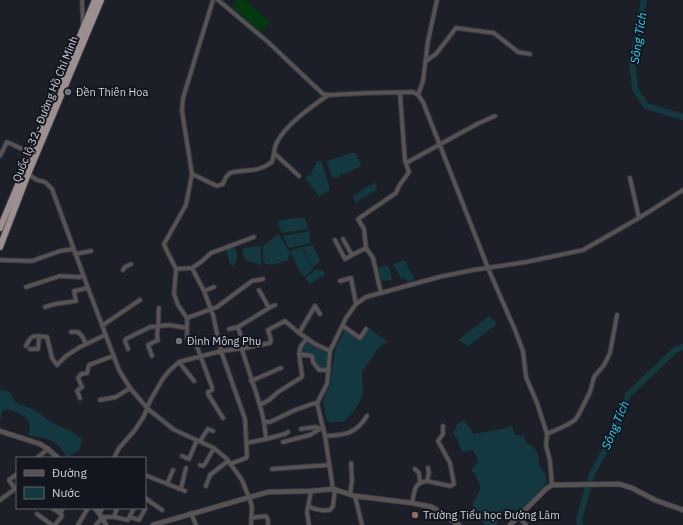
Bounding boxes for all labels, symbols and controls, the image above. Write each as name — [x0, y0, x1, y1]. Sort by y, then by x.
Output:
water label: Sông Tích — [627, 11, 649, 65]
street label: Quốc lộ 32 - Đường Hồ Chí Minh — [9, 34, 81, 184]
place label: Đền Thiên Hoa — [76, 85, 148, 99]
marker: Đền Thiên Hoa — [63, 87, 73, 97]
place label: Đình Mông Phụ — [187, 334, 261, 348]
marker: Đình Mông Phụ — [174, 336, 184, 346]
water label: Sông Tích — [598, 398, 632, 452]
legend — [16, 457, 146, 509]
text: Đường — [52, 465, 87, 480]
text: Nước — [52, 485, 80, 500]
place label: Trường Tiểu học Đường Lâm — [423, 508, 560, 522]
marker: Trường Tiểu học Đường Lâm — [410, 510, 420, 520]

